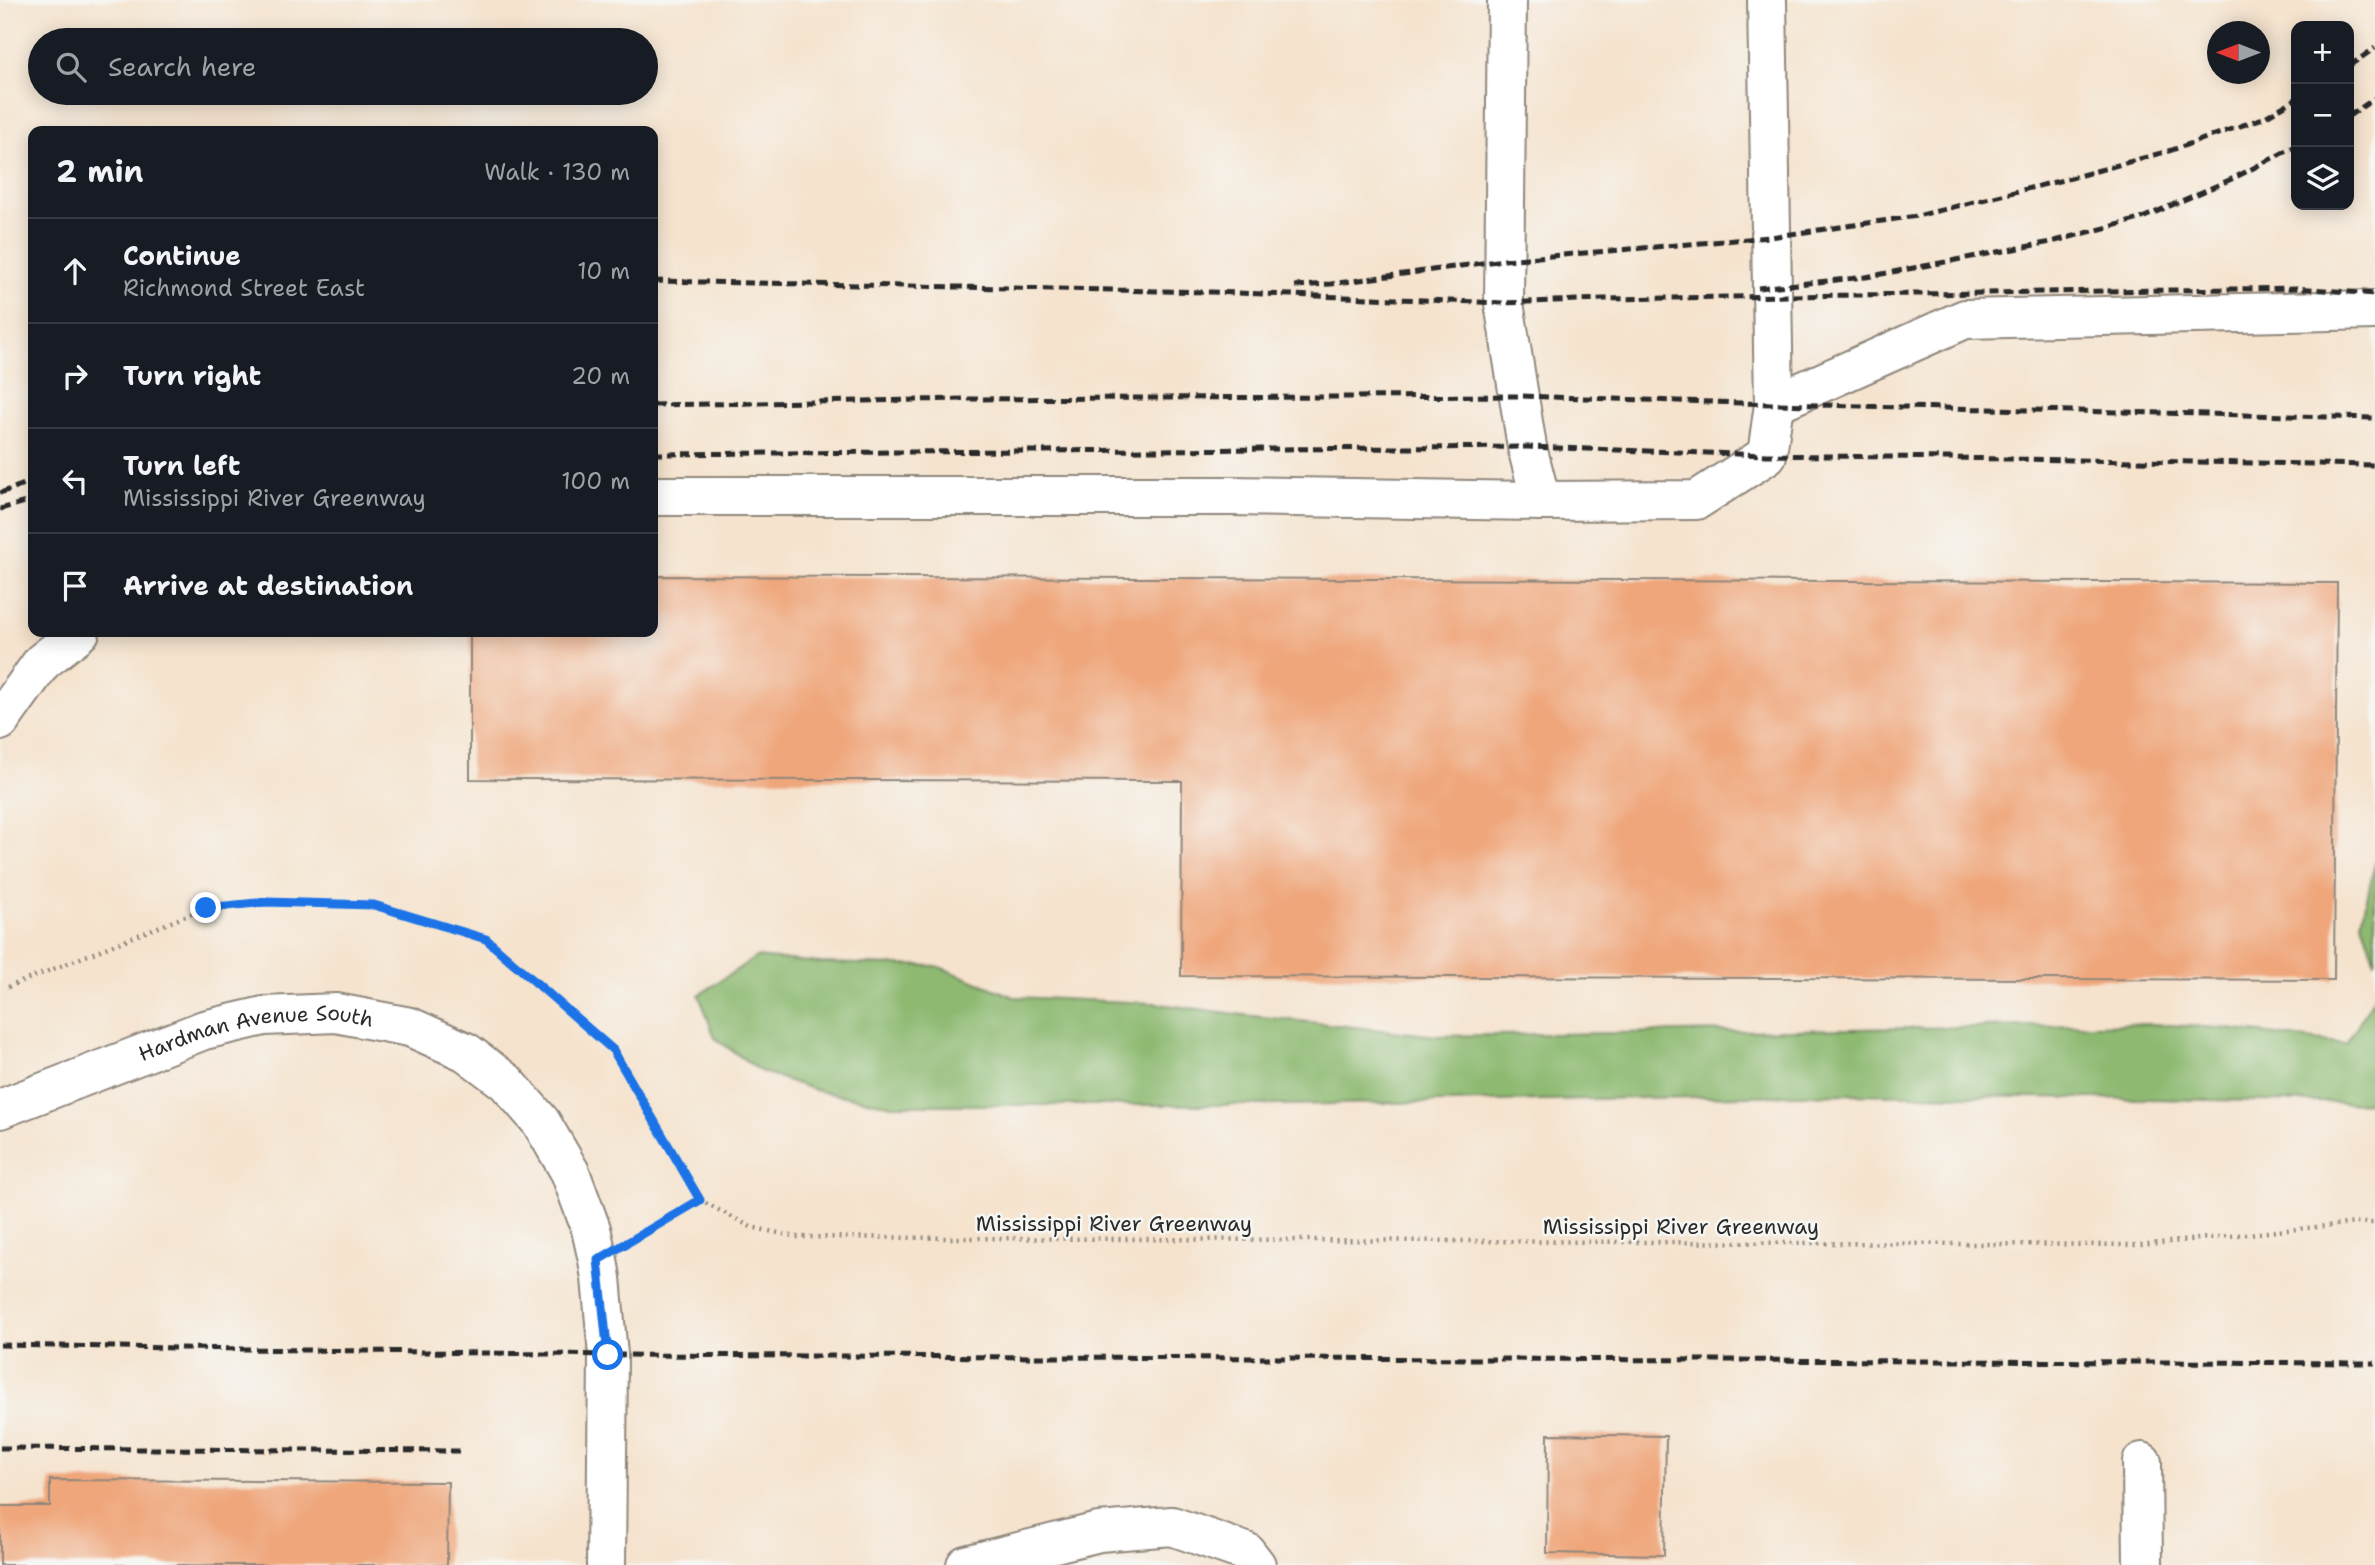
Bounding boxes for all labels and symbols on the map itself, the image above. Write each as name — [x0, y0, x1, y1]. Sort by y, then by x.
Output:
north arrow — [2207, 21, 2270, 84]
route end — [190, 892, 221, 923]
street label: Hardman Avenue South — [134, 999, 376, 1068]
street label: Mississippi River Greenway — [976, 1210, 1252, 1238]
street label: Mississippi River Greenway — [1543, 1213, 1819, 1241]
route start — [592, 1339, 623, 1370]

